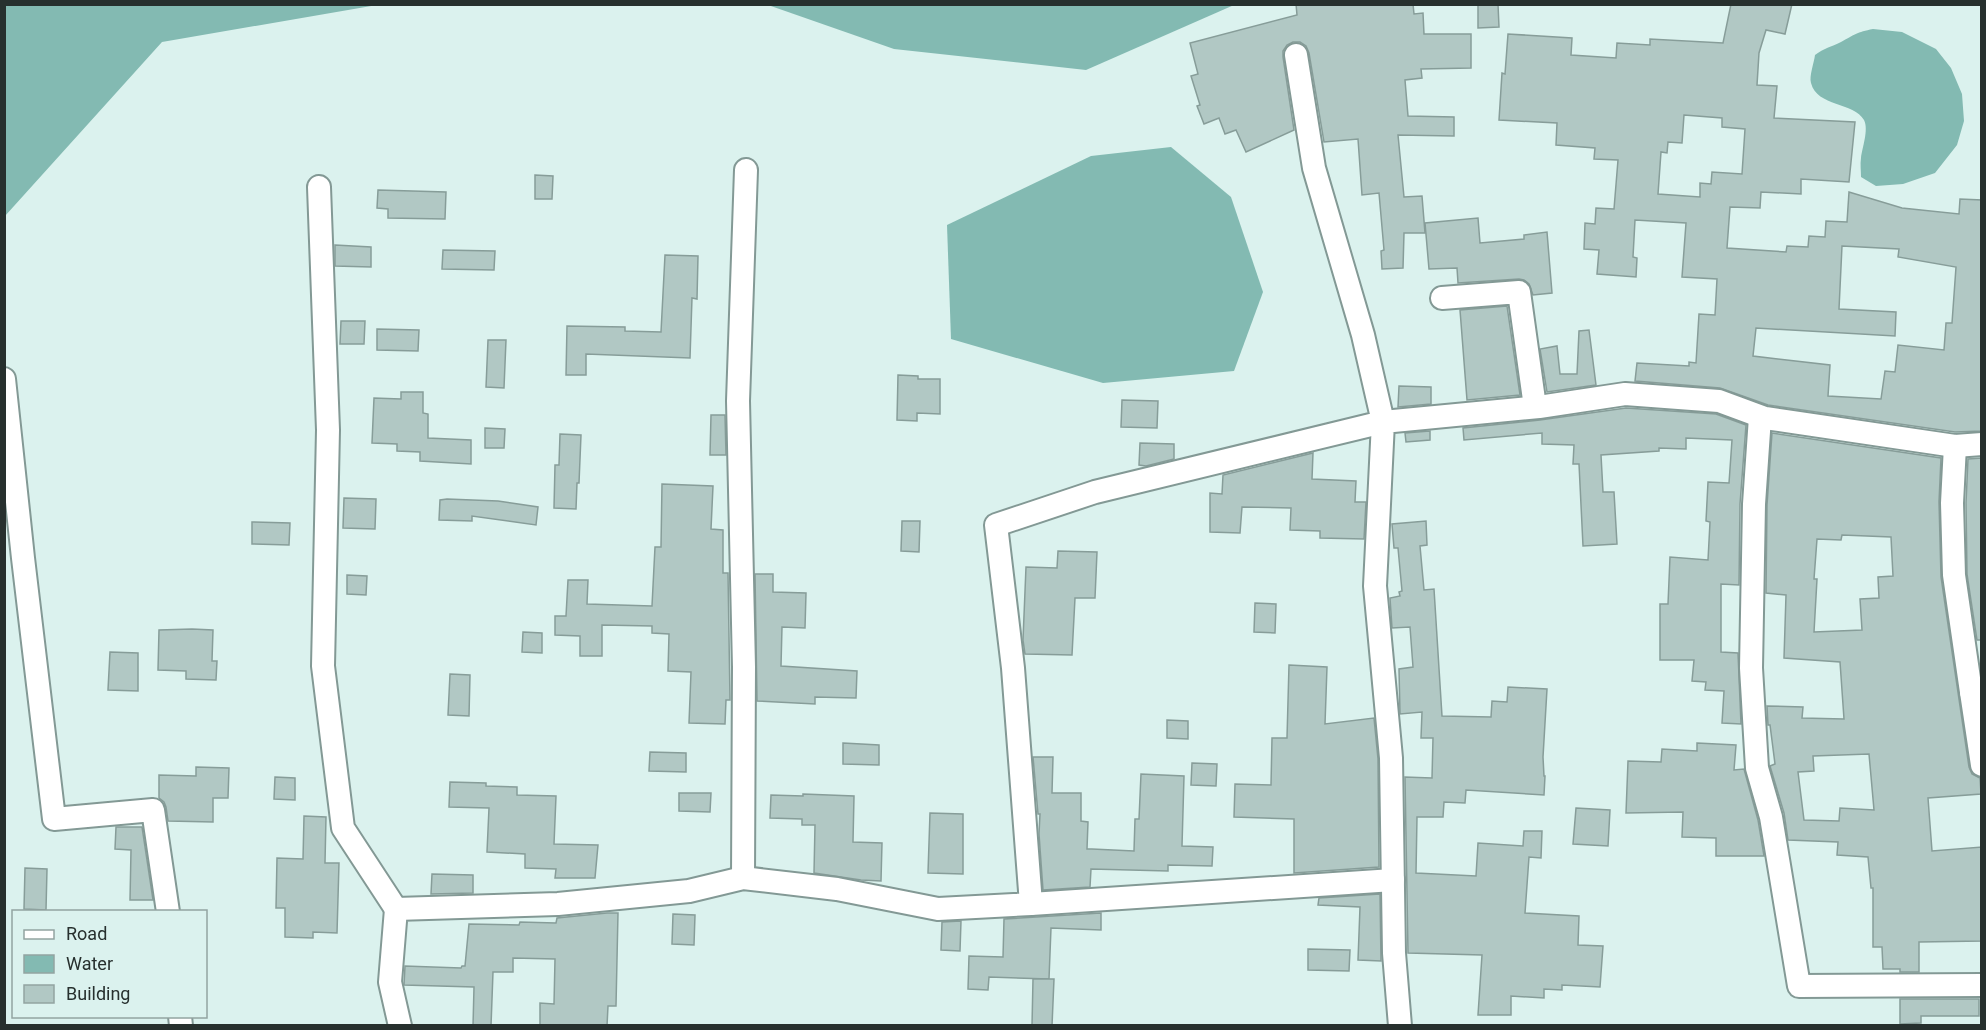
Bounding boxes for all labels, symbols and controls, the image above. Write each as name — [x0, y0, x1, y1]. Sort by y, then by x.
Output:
legend — [12, 910, 207, 1018]
text: Road — [66, 923, 107, 944]
text: Water — [66, 953, 113, 974]
text: Building — [66, 983, 130, 1004]

